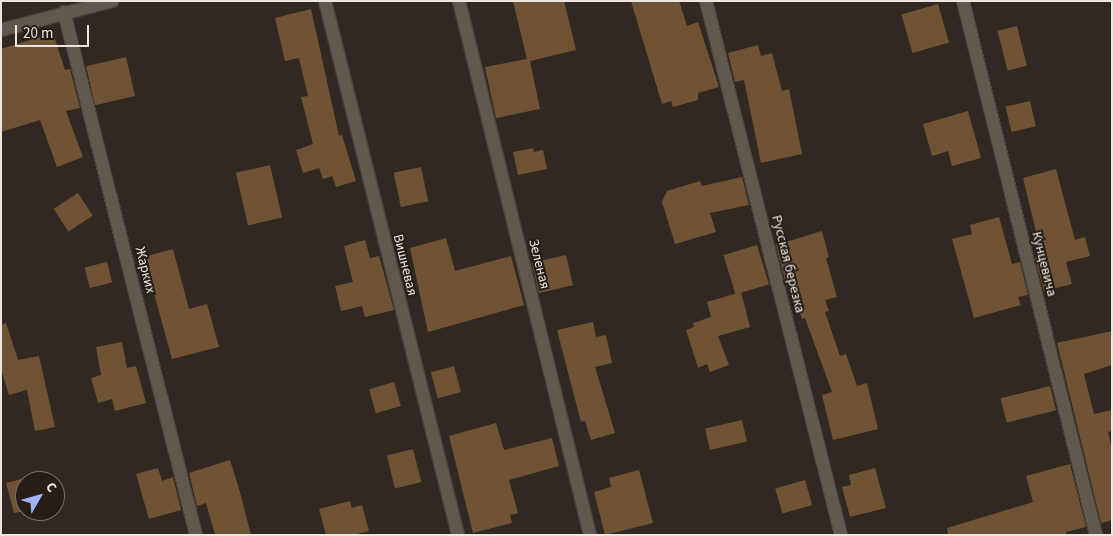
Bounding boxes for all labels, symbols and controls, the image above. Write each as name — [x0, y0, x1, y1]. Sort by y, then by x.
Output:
scale bar — [18, 15, 91, 47]
text: 20 m — [23, 23, 53, 44]
street label: Русская березка — [768, 213, 808, 315]
street label: Кунцевича — [1028, 230, 1060, 298]
street label: Вишневая — [389, 232, 421, 298]
street label: Зеленая — [525, 237, 553, 291]
street label: Жарких — [131, 245, 159, 295]
north arrow — [15, 471, 65, 521]
text: С — [41, 478, 61, 497]

